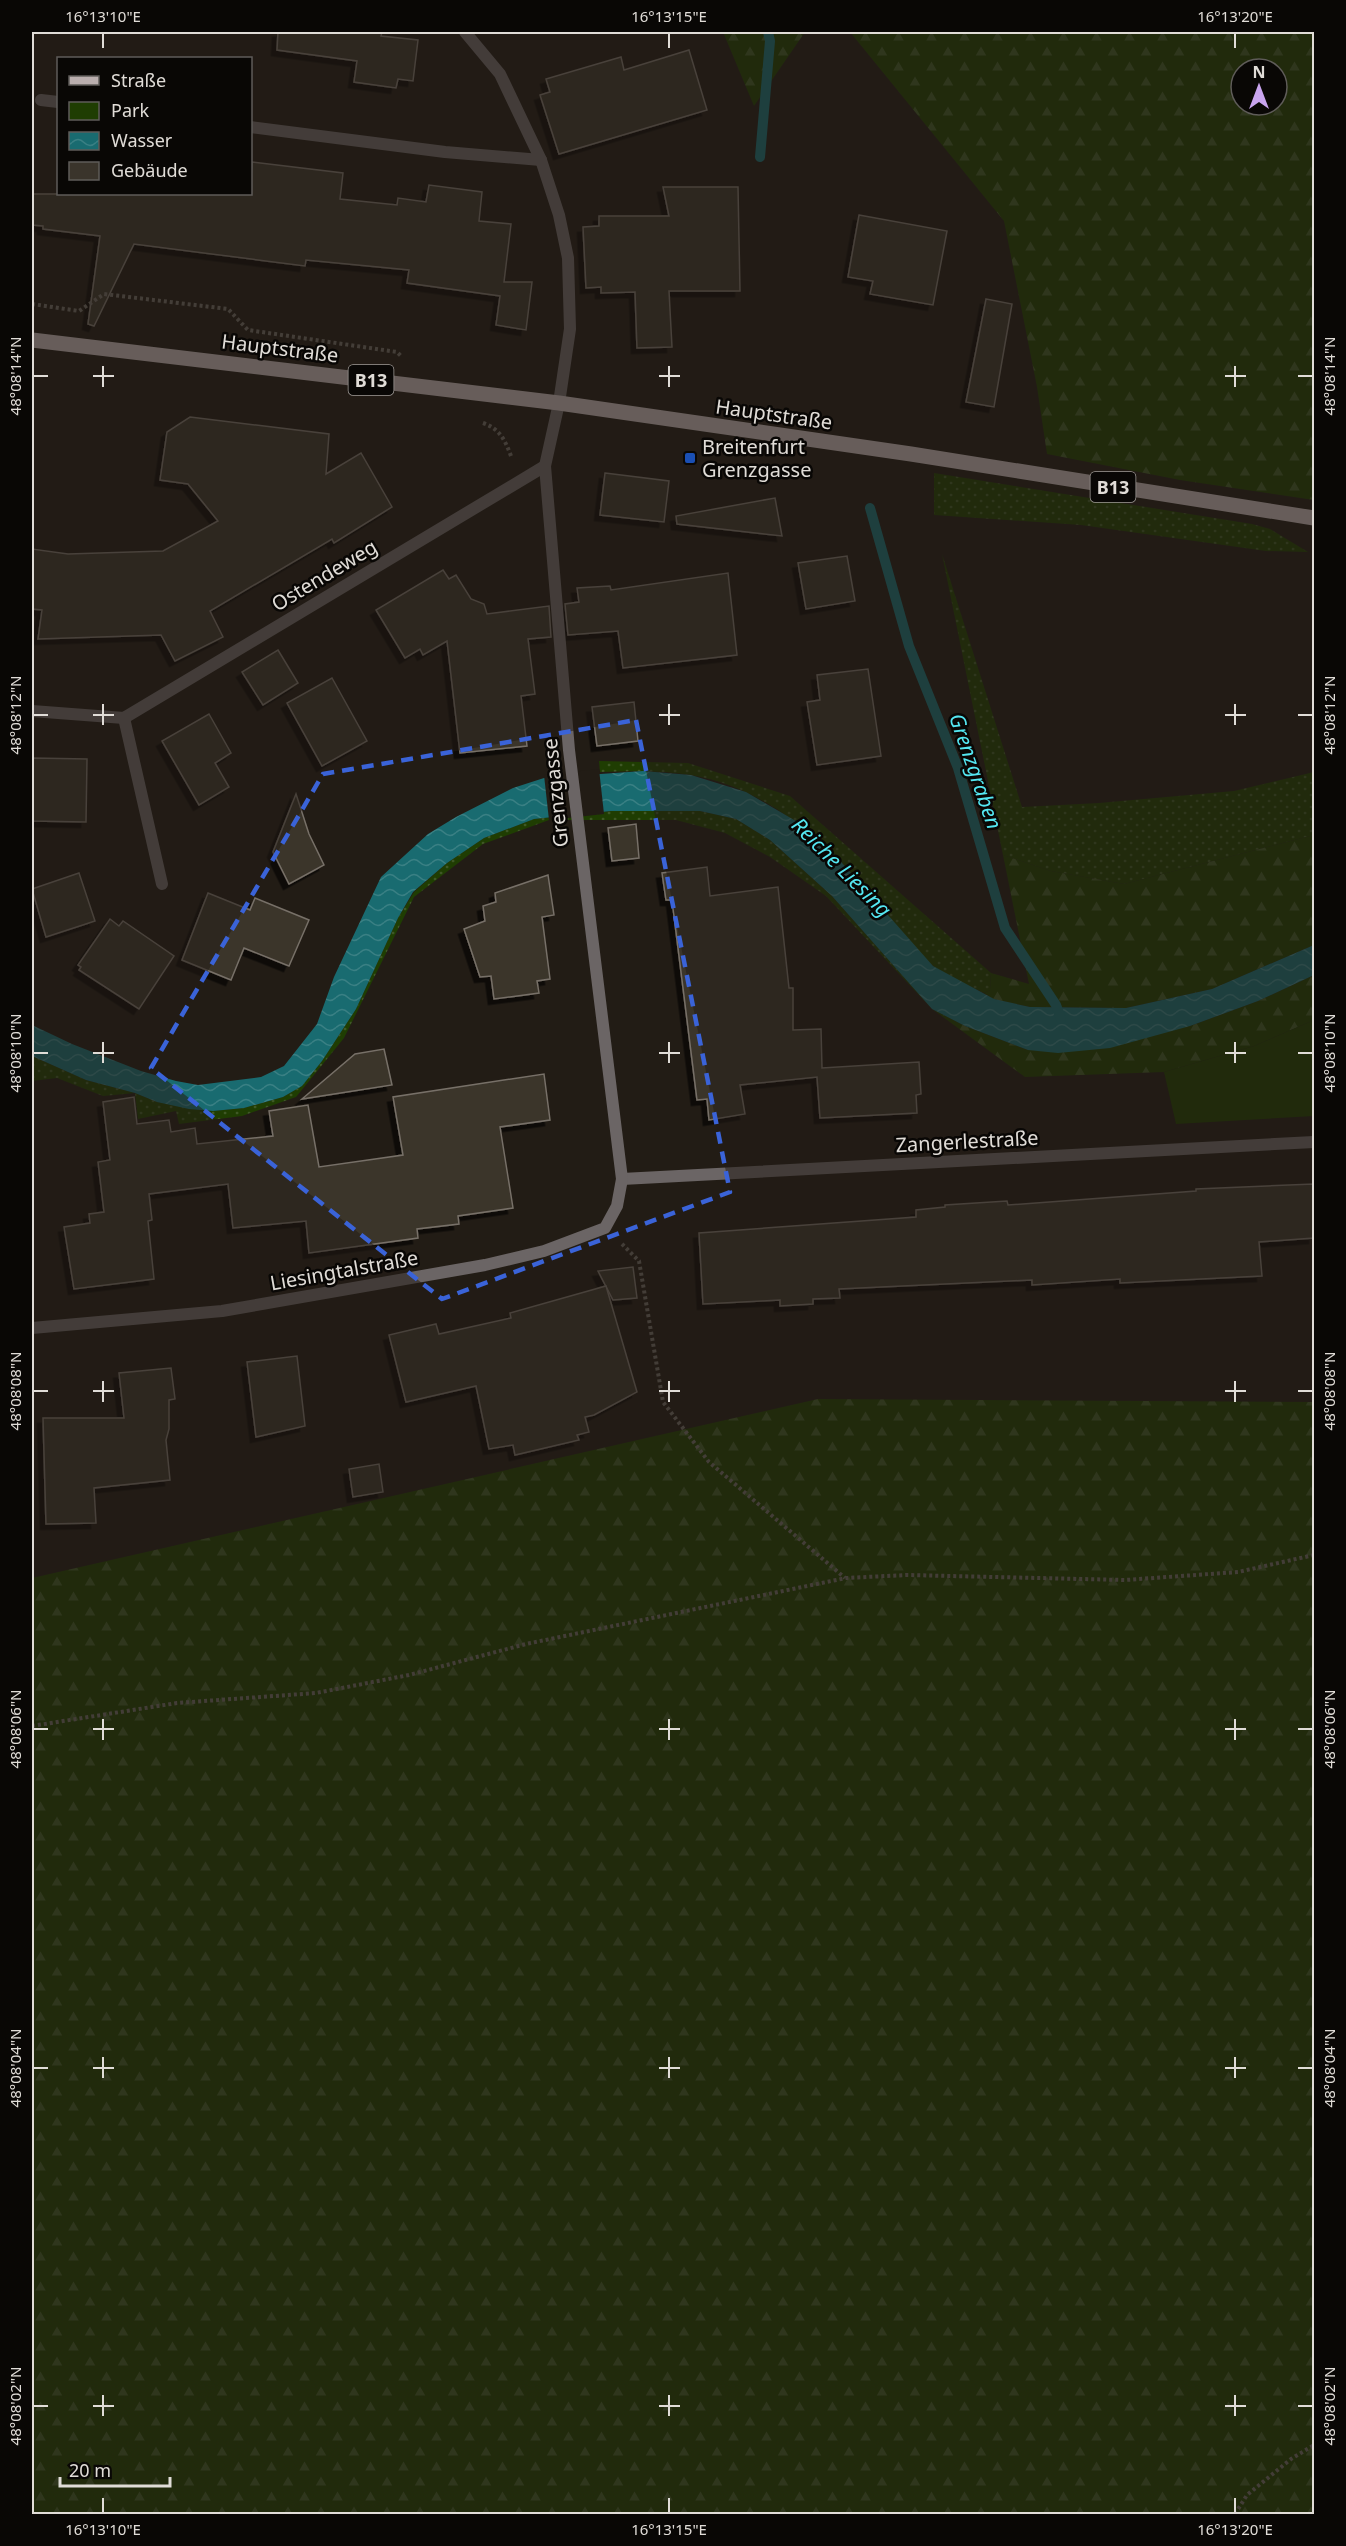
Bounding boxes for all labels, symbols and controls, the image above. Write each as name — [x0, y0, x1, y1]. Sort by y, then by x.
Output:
text: 16°13'10"E — [65, 6, 141, 26]
text: 16°13'15"E — [631, 6, 707, 26]
text: 16°13'20"E — [1197, 6, 1273, 26]
legend — [57, 57, 252, 195]
north arrow — [1229, 57, 1289, 117]
text: N — [1252, 61, 1266, 83]
text: Straße — [111, 68, 166, 92]
text: Park — [111, 98, 149, 122]
text: Wasser — [111, 128, 173, 152]
text: Gebäude — [111, 158, 188, 182]
street label: Hauptstraße — [220, 327, 340, 369]
text: 48°08'14"N — [5, 337, 25, 415]
text: 48°08'14"N — [1319, 337, 1339, 415]
road number: B13 — [348, 365, 394, 395]
street label: Hauptstraße — [714, 392, 834, 436]
place label: Breitenfurt Grenzgasse — [702, 433, 811, 483]
marker: Breitenfurt Grenzgasse — [683, 451, 697, 465]
road number: B13 — [1090, 472, 1136, 502]
street label: Ostendeweg — [266, 533, 382, 617]
text: 48°08'12"N — [5, 676, 25, 754]
text: 48°08'12"N — [1319, 676, 1339, 754]
water label: Grenzgraben — [943, 709, 1009, 833]
street label: Grenzgasse — [536, 737, 574, 849]
water label: Reiche Liesing — [786, 811, 898, 923]
text: 48°08'10"N — [5, 1014, 25, 1092]
text: 48°08'10"N — [1319, 1014, 1339, 1092]
street label: Zangerlestraße — [895, 1124, 1039, 1158]
street label: Liesingtalstraße — [268, 1244, 420, 1296]
text: 48°08'08"N — [5, 1352, 25, 1430]
text: 48°08'08"N — [1319, 1352, 1339, 1430]
text: 48°08'06"N — [5, 1690, 25, 1768]
text: 48°08'06"N — [1319, 1690, 1339, 1768]
text: 48°08'04"N — [5, 2029, 25, 2107]
text: 48°08'04"N — [1319, 2029, 1339, 2107]
text: 48°08'02"N — [5, 2367, 25, 2445]
text: 48°08'02"N — [1319, 2367, 1339, 2445]
scale bar — [60, 2450, 170, 2488]
text: 20 m — [69, 2458, 111, 2482]
text: 16°13'10"E — [65, 2519, 141, 2539]
text: 16°13'15"E — [631, 2519, 707, 2539]
text: 16°13'20"E — [1197, 2519, 1273, 2539]

